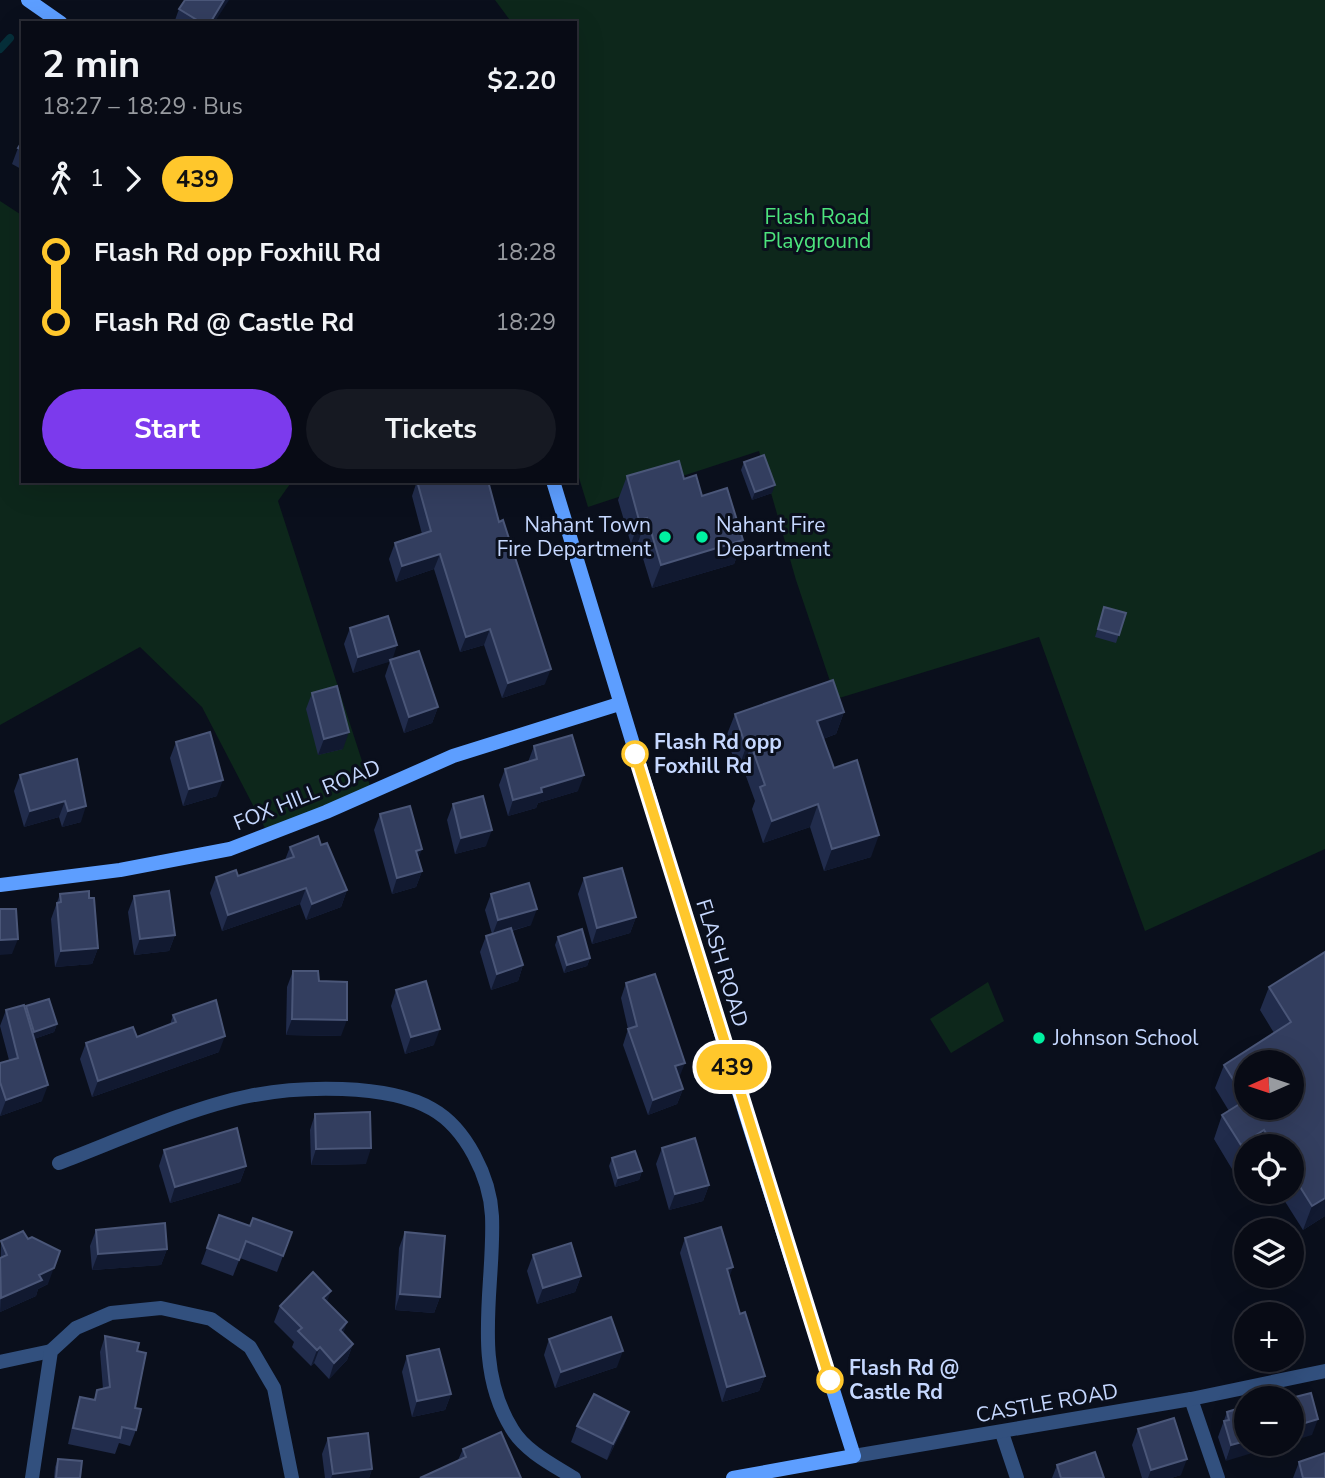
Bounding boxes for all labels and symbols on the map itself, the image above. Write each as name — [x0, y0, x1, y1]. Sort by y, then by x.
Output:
park label: Flash Road Playground — [763, 203, 871, 255]
place label: Nahant Town Fire Department — [497, 511, 652, 563]
place label: Nahant Fire Department — [716, 511, 831, 563]
marker: Nahant Town Fire Department — [657, 529, 673, 545]
marker: Nahant Fire Department — [694, 529, 710, 545]
place label: Flash Rd opp Foxhill Rd — [654, 728, 782, 780]
marker: Flash Rd opp Foxhill Rd — [622, 741, 648, 767]
street label: FOX HILL ROAD — [229, 753, 385, 837]
street label: FLASH ROAD — [689, 895, 755, 1031]
place label: Johnson School — [1052, 1024, 1199, 1052]
marker: Johnson School — [1031, 1030, 1047, 1046]
line badge: 439 — [692, 1044, 772, 1090]
north arrow — [1234, 1050, 1304, 1120]
place label: Flash Rd @ Castle Rd — [849, 1354, 960, 1406]
marker: Flash Rd @ Castle Rd — [817, 1367, 843, 1393]
street label: CASTLE ROAD — [974, 1377, 1120, 1429]

